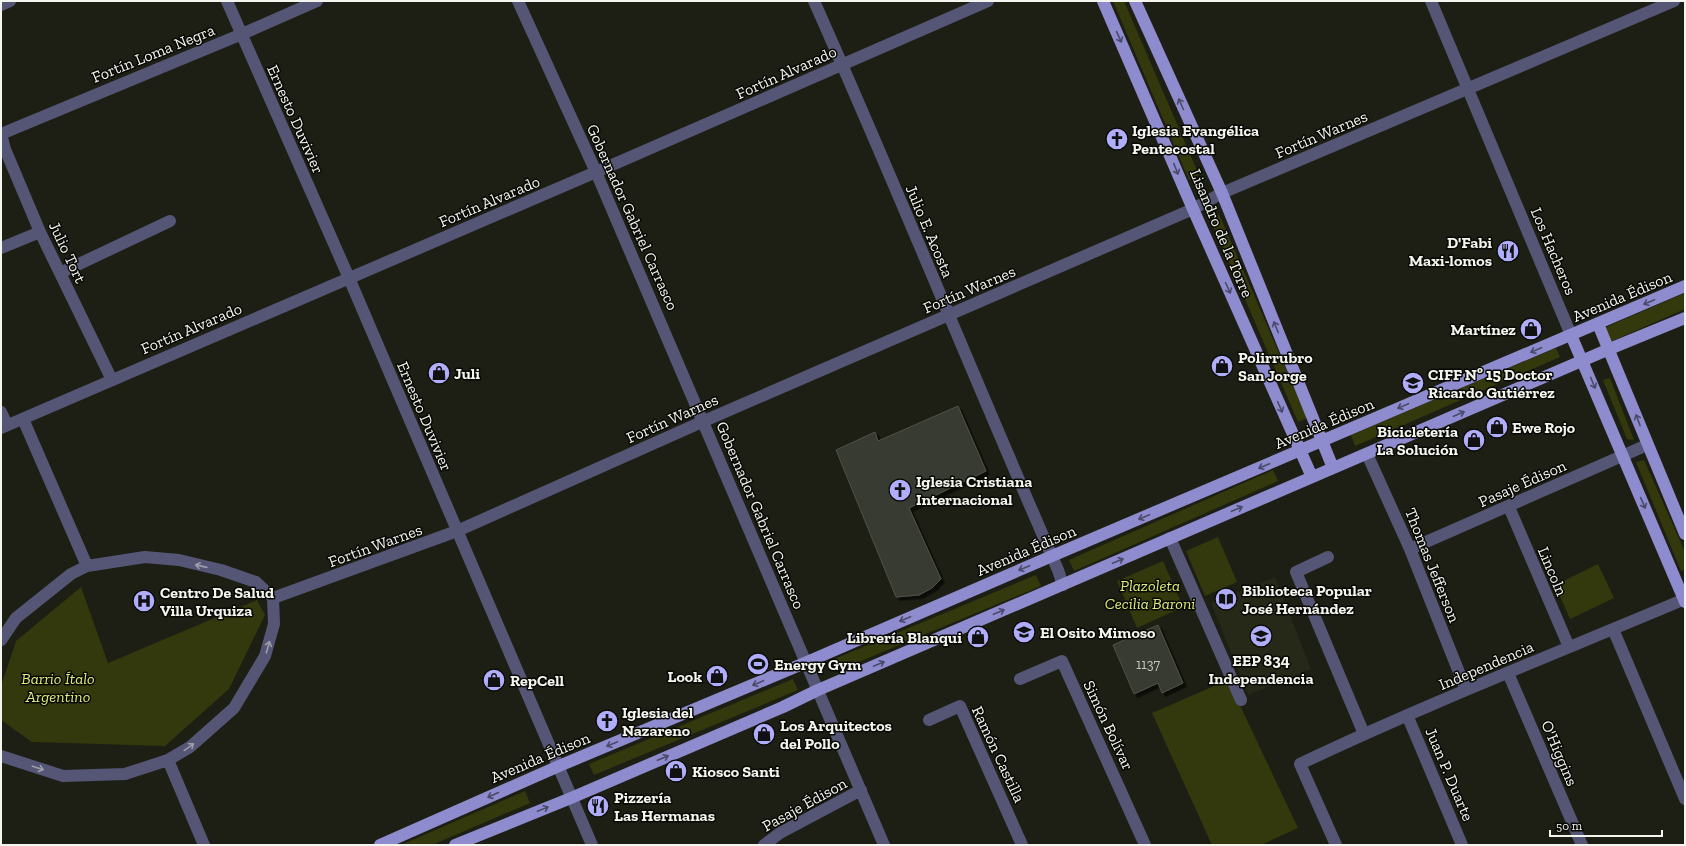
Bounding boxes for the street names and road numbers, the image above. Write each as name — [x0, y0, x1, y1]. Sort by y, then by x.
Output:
street label: Fortín Loma Negra — [89, 20, 218, 87]
street label: Fortín Alvarado — [733, 42, 839, 103]
street label: Ernesto Duvivier — [263, 62, 328, 177]
street label: Fortín Warnes — [1272, 106, 1370, 162]
street label: Gobernador Gabriel Carrasco — [583, 121, 682, 313]
street label: Lisandro de la Torre — [1186, 166, 1257, 300]
street label: Fortín Alvarado — [436, 172, 543, 231]
street label: Julio E. Acosta — [901, 182, 958, 281]
street label: Los Hacheros — [1527, 205, 1580, 298]
street label: Julio Tort — [45, 218, 90, 286]
street label: Fortín Warnes — [920, 261, 1018, 317]
street label: Avenida Édison — [1570, 267, 1675, 326]
street label: Fortín Alvarado — [138, 299, 245, 358]
street label: Ernesto Duvivier — [393, 359, 456, 474]
street label: Fortín Warnes — [623, 390, 721, 447]
street label: Avenida Édison — [1272, 394, 1377, 453]
street label: Gobernador Gabriel Carrasco — [712, 419, 809, 612]
street label: Pasaje Édison — [1475, 455, 1570, 511]
street label: Thomas Jefferson — [1401, 505, 1464, 626]
street label: Fortín Warnes — [326, 520, 425, 571]
street label: Avenida Édison — [974, 521, 1079, 580]
street label: Lincoln — [1534, 544, 1572, 599]
street label: Independencia — [1436, 637, 1537, 694]
street label: Simón Bolívar — [1079, 677, 1138, 773]
street label: Ramón Castilla — [968, 703, 1029, 806]
street label: O'Higgins — [1537, 718, 1582, 789]
street label: Juan P. Duarte — [1421, 725, 1478, 824]
street label: Avenida Édison — [488, 728, 593, 787]
street label: Pasaje Édison — [759, 773, 851, 835]

